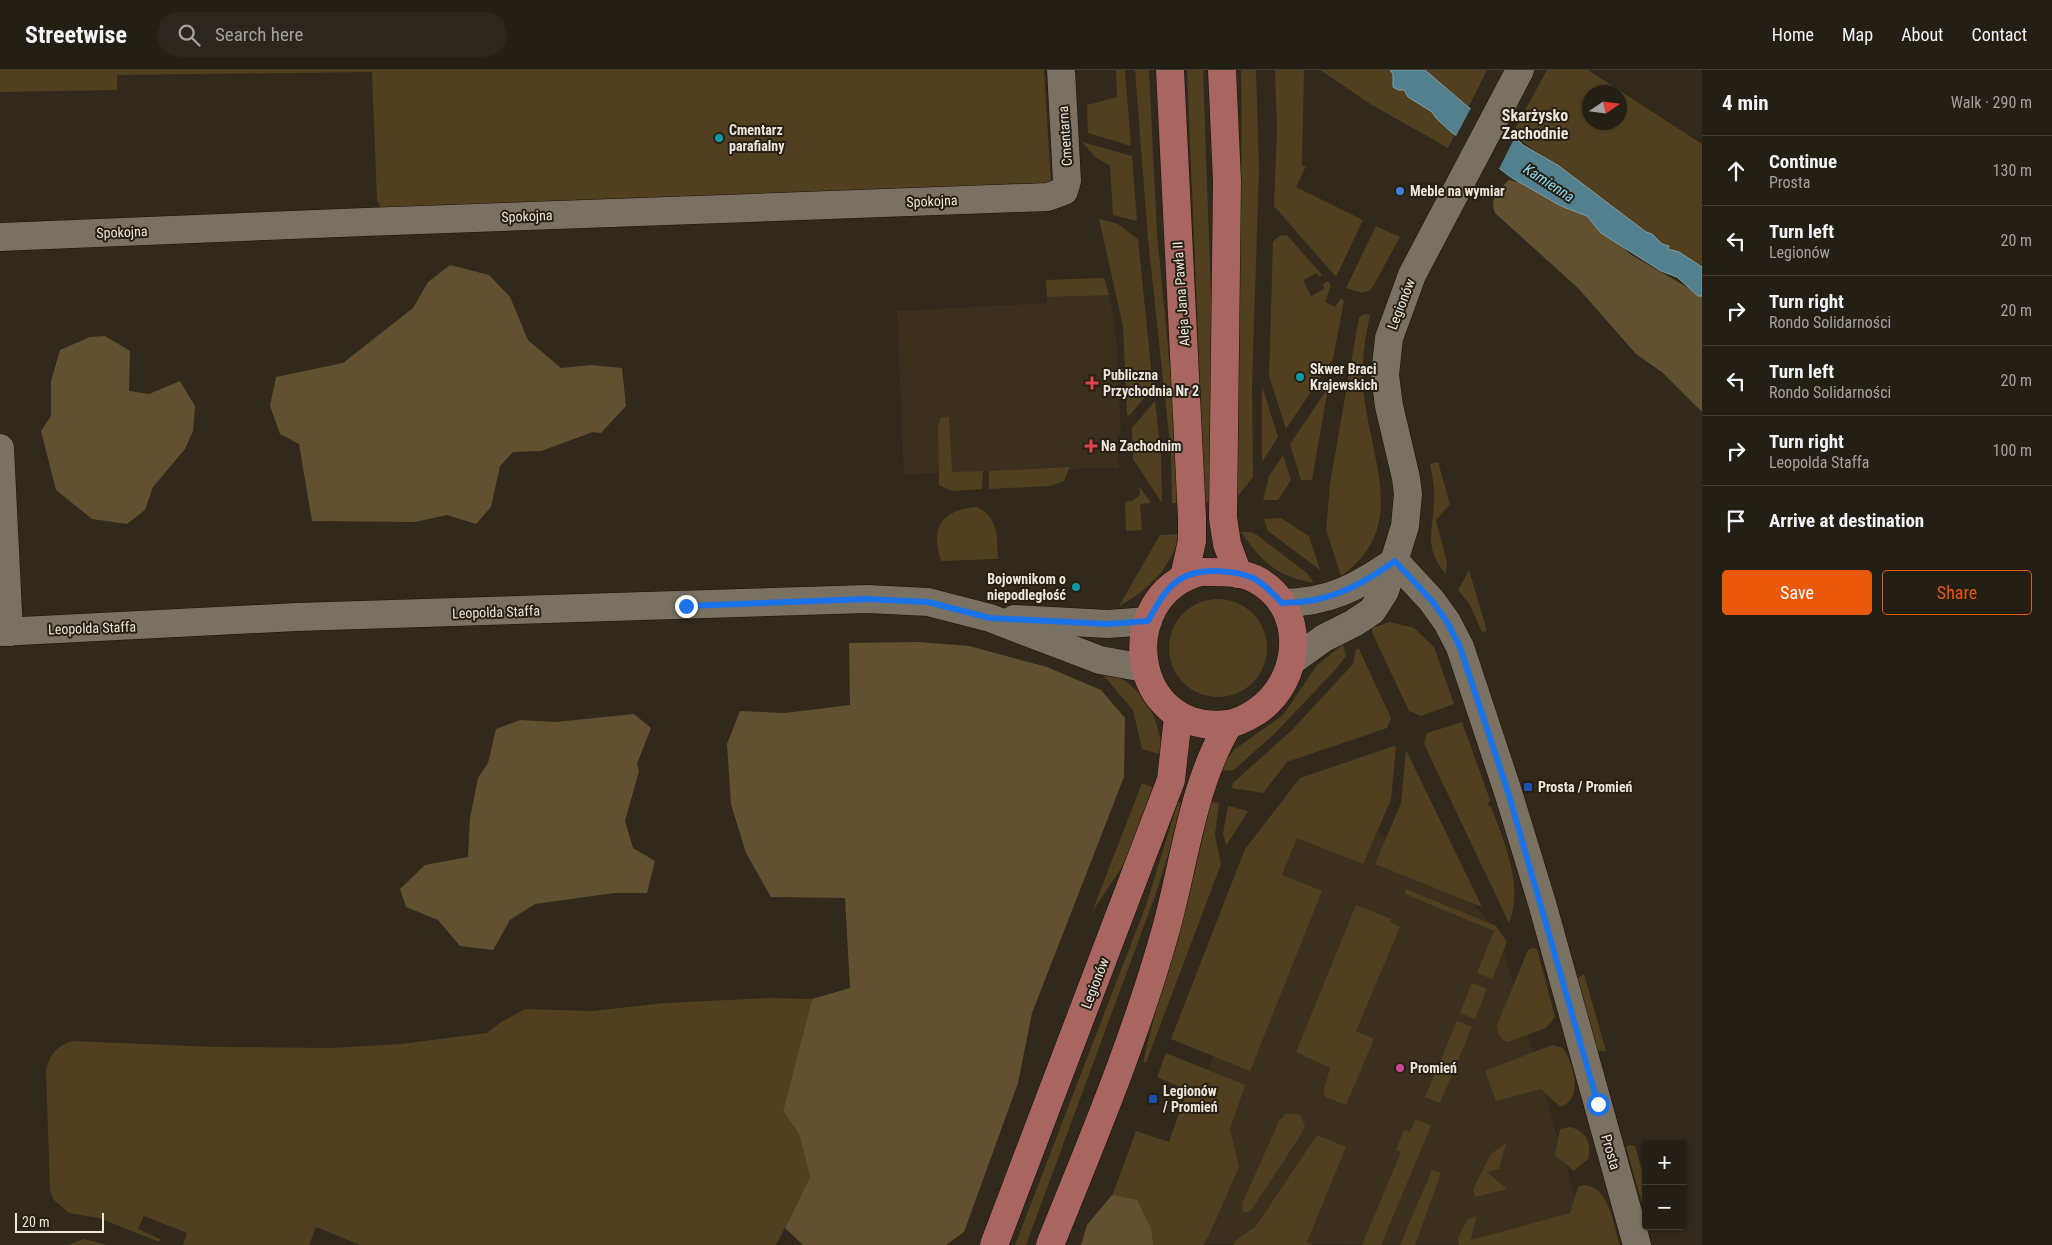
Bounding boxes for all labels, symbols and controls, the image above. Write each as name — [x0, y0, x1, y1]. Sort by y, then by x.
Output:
search box — [157, 12, 507, 57]
text: Streetwise — [25, 21, 127, 49]
icon: search — [175, 21, 203, 49]
text: Search here — [215, 23, 303, 46]
text: Home — [1772, 24, 1814, 45]
text: Map — [1842, 24, 1873, 45]
text: About — [1901, 24, 1943, 45]
text: Contact — [1971, 24, 2027, 45]
north arrow — [1582, 85, 1627, 130]
text: 4 min — [1722, 91, 1769, 115]
text: Walk · 290 m — [1951, 93, 2032, 112]
street label: Cmentarna — [1055, 105, 1075, 167]
district label: Skarżysko Zachodnie — [1502, 106, 1569, 143]
place label: Cmentarz parafialny — [729, 122, 785, 154]
marker: Cmentarz parafialny — [713, 132, 725, 144]
text: Continue — [1769, 150, 1837, 173]
icon: ahead — [1722, 157, 1750, 185]
water label: Kamienna — [1520, 160, 1578, 206]
text: 130 m — [1993, 161, 2032, 180]
text: Prosta — [1769, 173, 1810, 192]
place label: Meble na wymiar — [1410, 183, 1505, 199]
marker: Meble na wymiar — [1394, 185, 1406, 197]
street label: Spokojna — [906, 192, 958, 210]
street label: Spokojna — [501, 207, 553, 225]
text: Turn left — [1769, 220, 1834, 243]
street label: Spokojna — [96, 223, 148, 241]
icon: left — [1722, 227, 1750, 255]
text: 20 m — [2000, 231, 2032, 250]
street label: Aleja Jana Pawła II — [1169, 241, 1193, 347]
text: Legionów — [1769, 243, 1830, 262]
street label: Legionów — [1384, 276, 1418, 332]
text: Turn right — [1769, 290, 1844, 313]
icon: right — [1722, 297, 1750, 325]
text: 20 m — [2000, 301, 2032, 320]
text: Rondo Solidarności — [1769, 313, 1891, 332]
text: Turn left — [1769, 360, 1834, 383]
place label: Skwer Braci Krajewskich — [1310, 361, 1378, 393]
place label: Publiczna Przychodnia Nr 2 — [1103, 367, 1199, 399]
icon: left — [1722, 367, 1750, 395]
marker: Skwer Braci Krajewskich — [1294, 371, 1306, 383]
text: 20 m — [2000, 371, 2032, 390]
marker: Publiczna Przychodnia Nr 2 — [1085, 376, 1099, 390]
text: Rondo Solidarności — [1769, 383, 1891, 402]
text: Turn right — [1769, 430, 1844, 453]
icon: right — [1722, 437, 1750, 465]
place label: Na Zachodnim — [1101, 438, 1181, 454]
marker: Na Zachodnim — [1085, 440, 1097, 452]
text: 100 m — [1993, 441, 2032, 460]
text: Leopolda Staffa — [1769, 453, 1870, 472]
icon: arrive — [1722, 507, 1750, 535]
text: Arrive at destination — [1769, 509, 1924, 532]
button: Save — [1722, 570, 1872, 615]
button: Share — [1882, 570, 2032, 615]
place label: Bojownikom o niepodległość — [987, 571, 1067, 603]
marker: Bojownikom o niepodległość — [1070, 581, 1082, 593]
route end — [675, 595, 698, 618]
street label: Leopolda Staffa — [452, 602, 540, 622]
street label: Leopolda Staffa — [48, 618, 136, 638]
place label: Prosta / Promień — [1538, 779, 1633, 795]
marker: Prosta / Promień — [1522, 781, 1534, 793]
street label: Legionów — [1078, 955, 1112, 1011]
place label: Promień — [1410, 1060, 1457, 1076]
marker: Promień — [1394, 1062, 1406, 1074]
place label: Legionów / Promień — [1163, 1083, 1218, 1115]
marker: Legionów / Promień — [1147, 1093, 1159, 1105]
route start — [1587, 1093, 1610, 1116]
street label: Prosta — [1598, 1132, 1624, 1172]
map controls — [1642, 1140, 1687, 1230]
button: + — [1642, 1140, 1687, 1185]
button: − — [1642, 1185, 1687, 1230]
scale bar — [15, 1210, 104, 1233]
text: 20 m — [22, 1214, 50, 1230]

